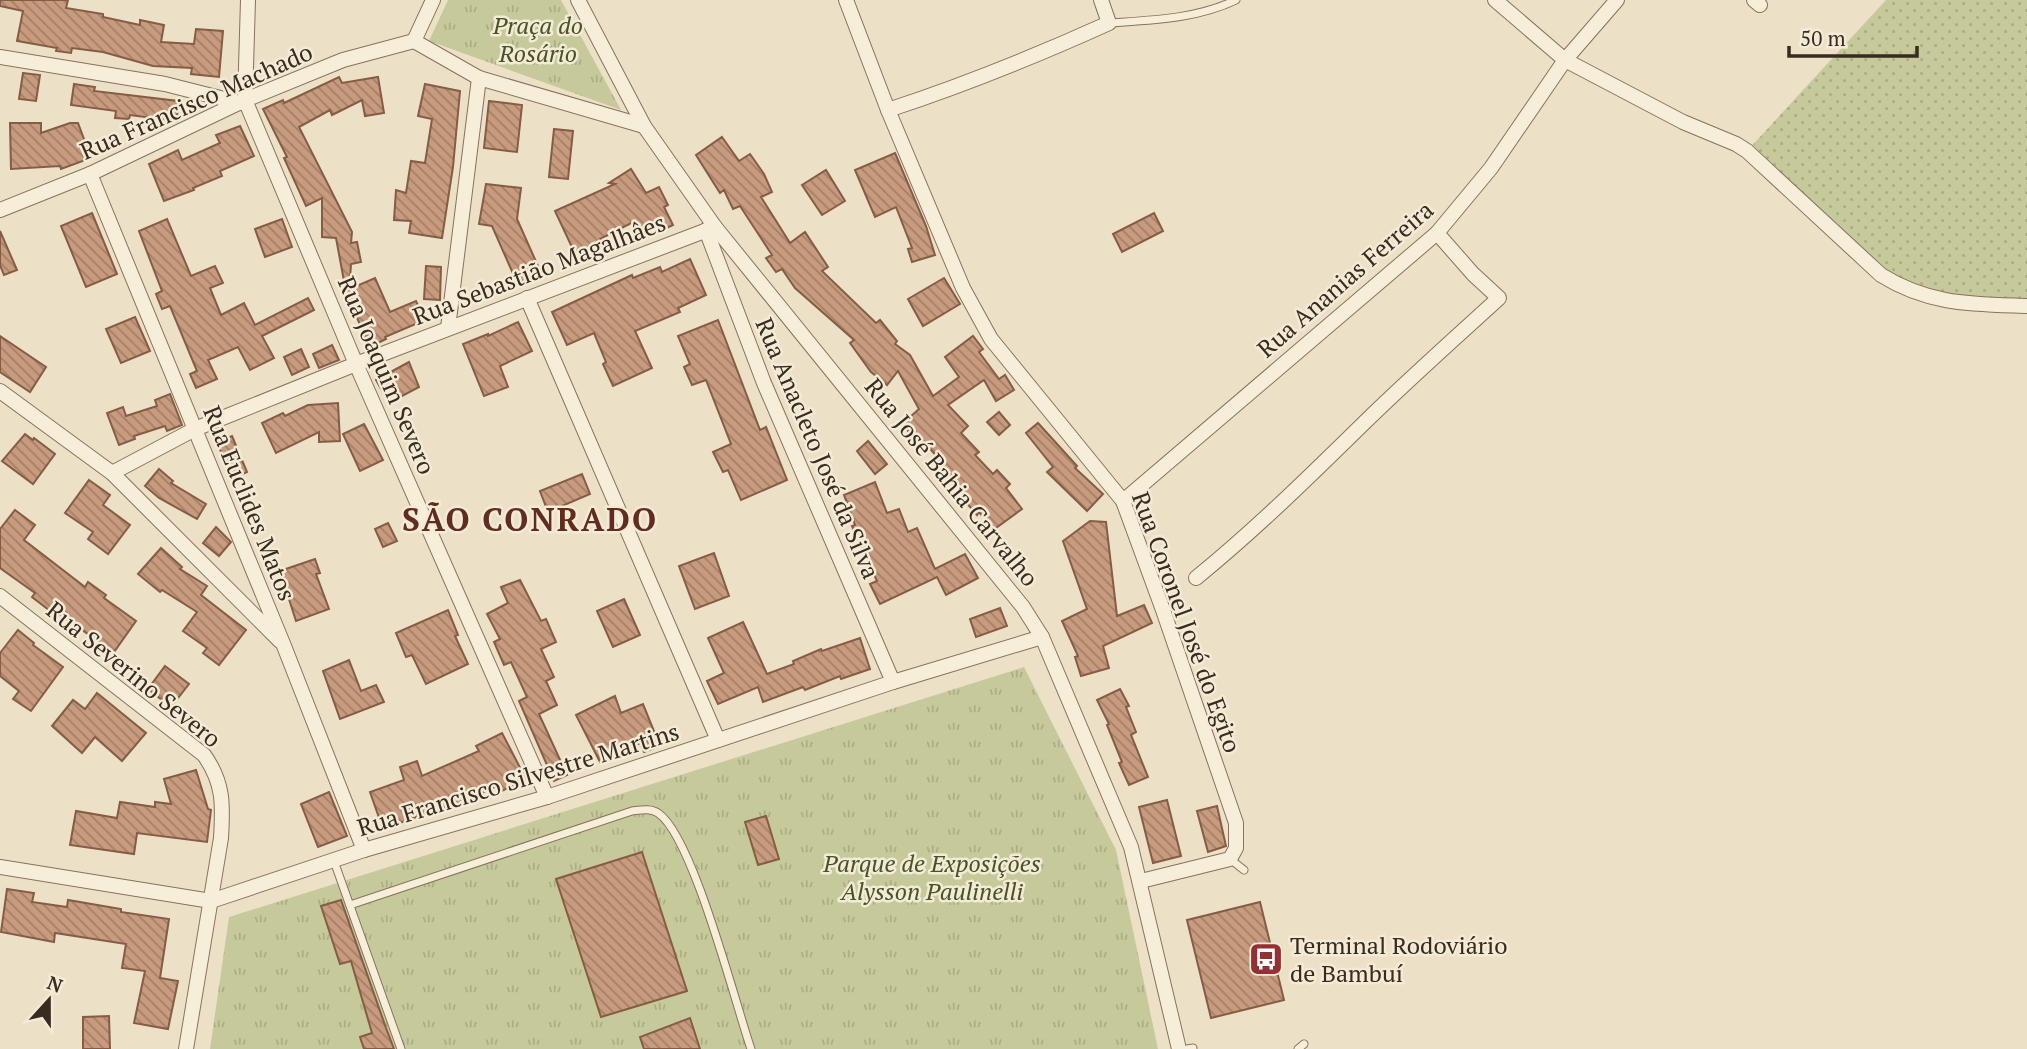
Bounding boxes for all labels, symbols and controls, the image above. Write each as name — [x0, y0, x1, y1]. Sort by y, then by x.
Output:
park label: Praça do Rosário — [492, 9, 583, 69]
scale bar — [1789, 14, 1917, 58]
text: 50 m — [1800, 24, 1846, 52]
street label: Rua Francisco Machado — [75, 35, 317, 167]
street label: Rua Ananias Ferreira — [1250, 194, 1440, 364]
street label: Rua Sebastião Magalhâes — [408, 206, 670, 332]
street label: Rua Joaquim Severo — [331, 271, 443, 479]
street label: Rua Anacleto José da Silva — [748, 313, 888, 583]
street label: Rua José Bahia Carvalho — [858, 371, 1046, 593]
street label: Rua Euclides Matos — [196, 401, 304, 605]
street label: Rua Coronel José do Egito — [1125, 487, 1249, 757]
district label: SÃO CONRADO — [402, 498, 658, 540]
street label: Rua Severino Severo — [40, 594, 228, 754]
street label: Rua Francisco Silvestre Martins — [353, 715, 683, 843]
park label: Parque de Exposições Alysson Paulinelli — [822, 847, 1041, 907]
place label: Terminal Rodoviário de Bambuí — [1290, 929, 1508, 989]
bus stop icon: Terminal Rodoviário de Bambuí — [1247, 940, 1285, 978]
north arrow — [14, 965, 84, 1035]
text: N — [44, 969, 67, 998]

